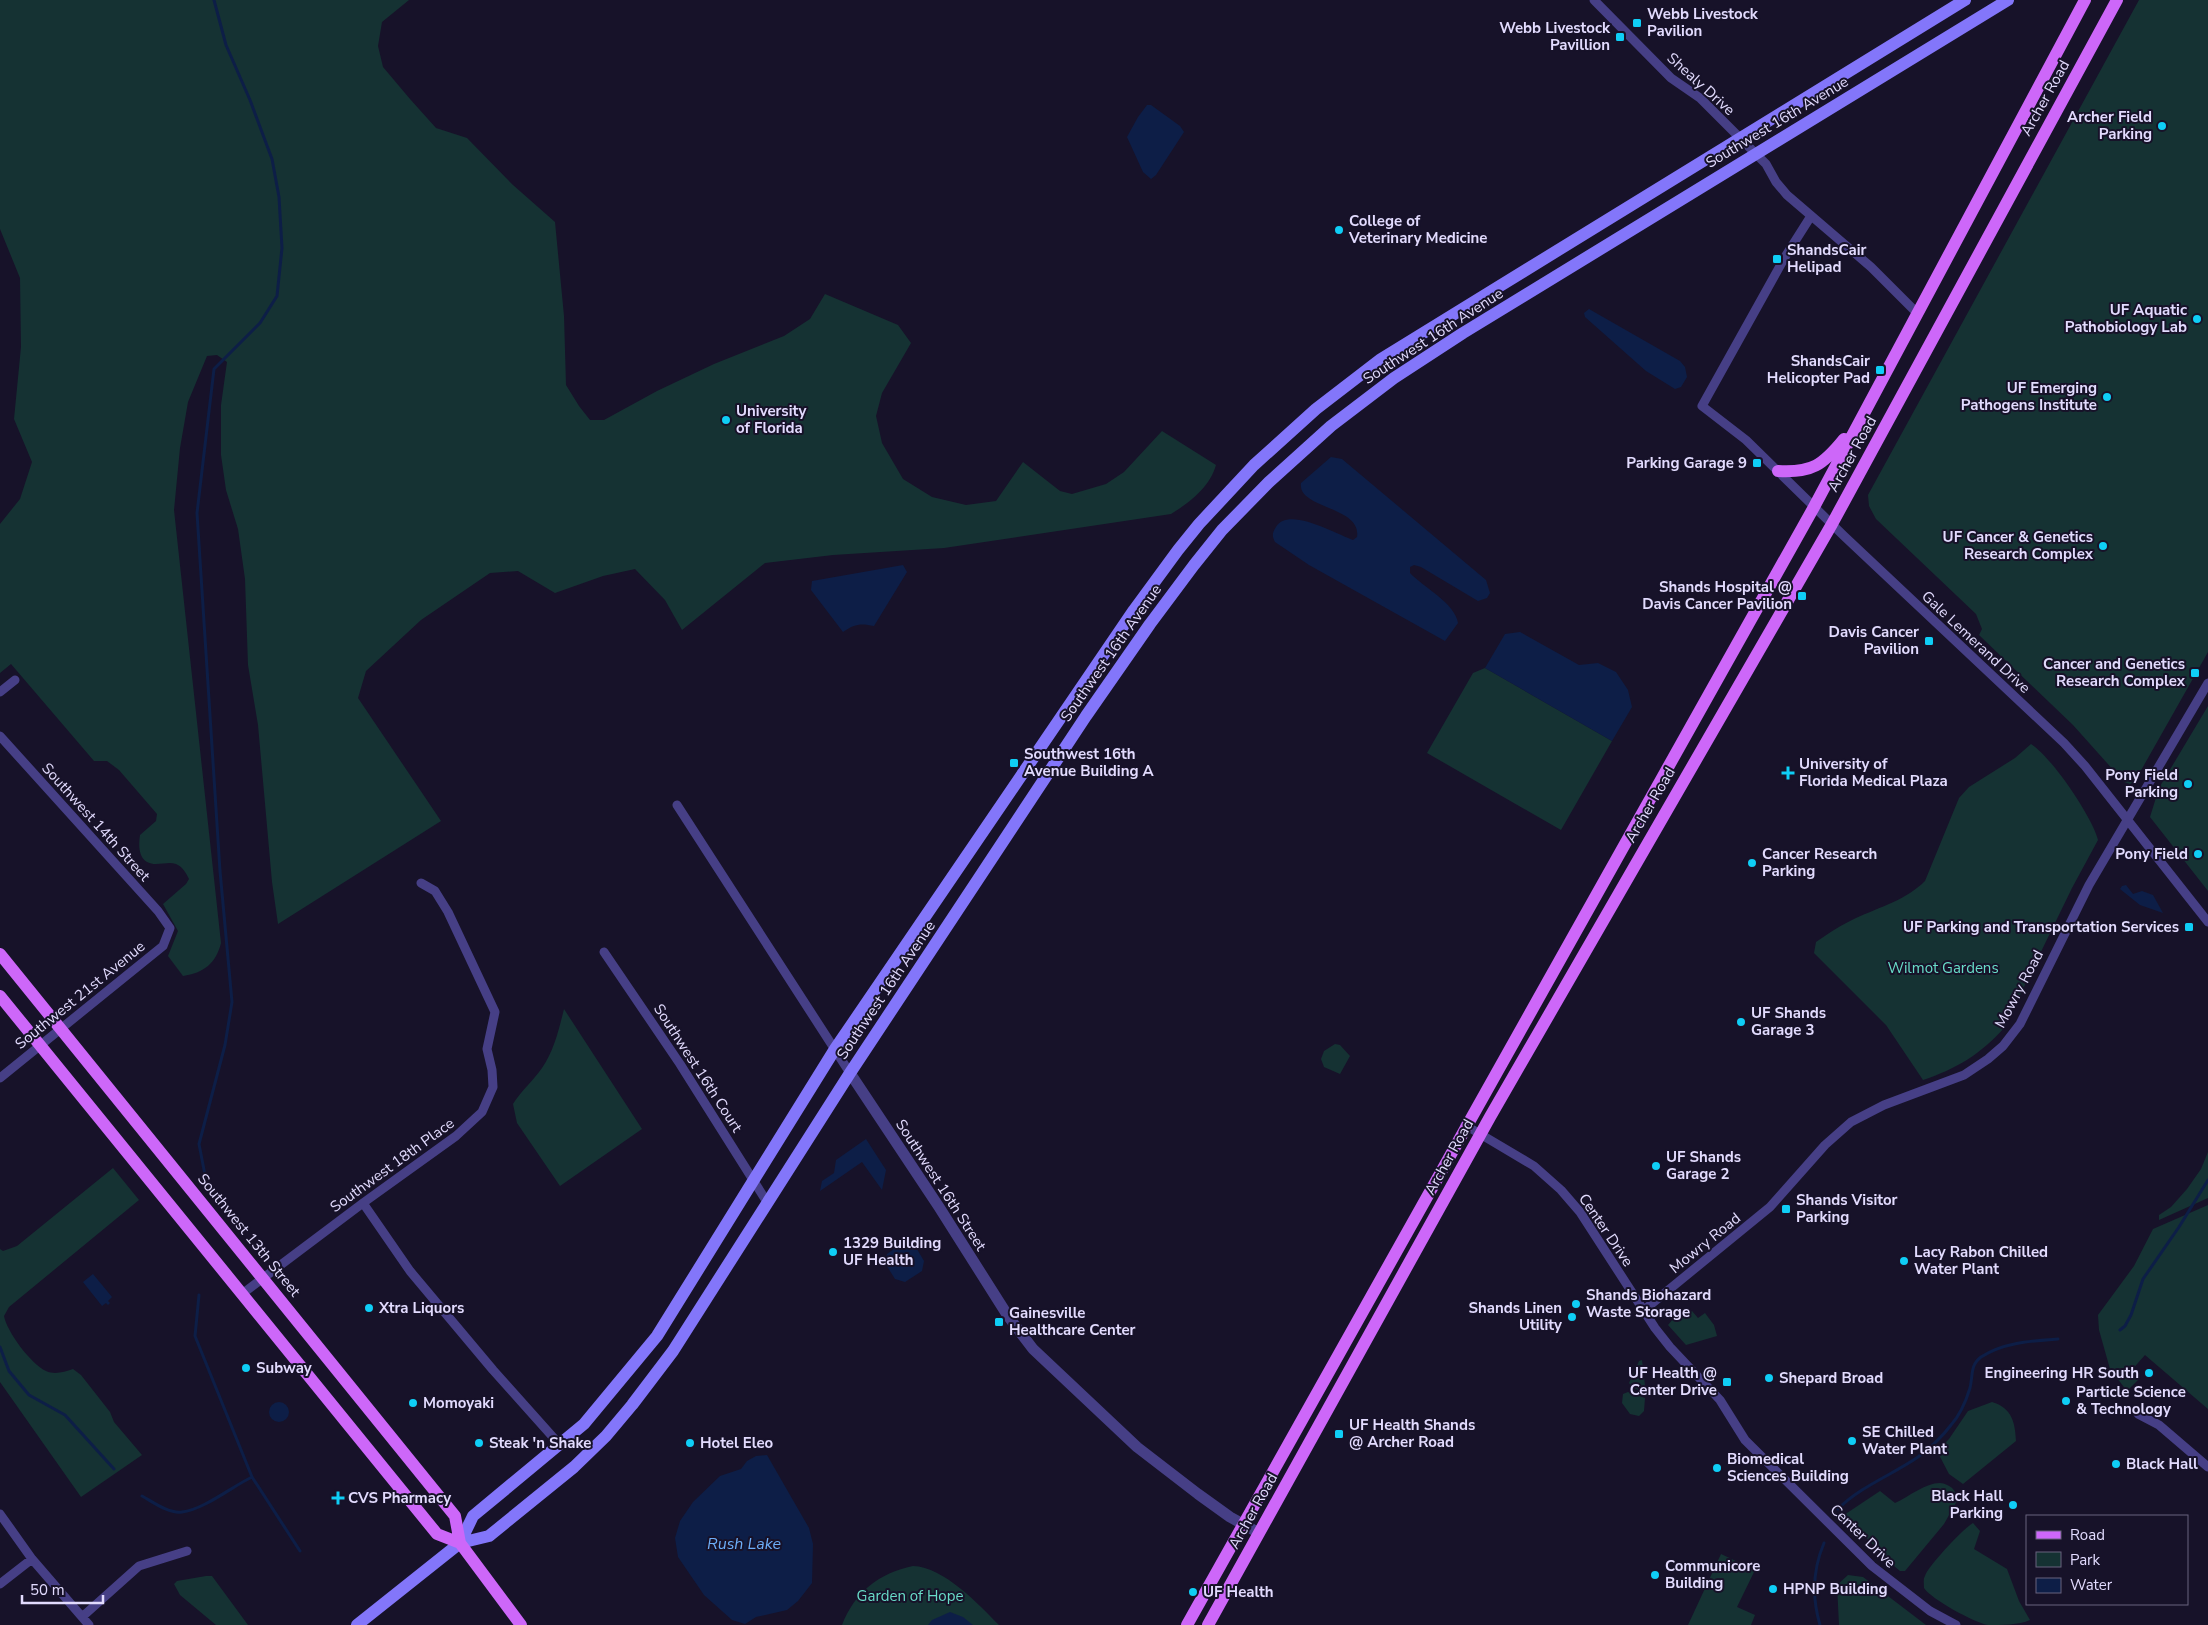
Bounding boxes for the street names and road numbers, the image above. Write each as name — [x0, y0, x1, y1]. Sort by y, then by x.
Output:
street label: Shealy Drive — [1663, 48, 1739, 120]
street label: Archer Road — [2016, 57, 2074, 139]
street label: Southwest 16th Avenue — [1702, 71, 1852, 173]
street label: Southwest 16th Avenue — [1359, 283, 1507, 389]
street label: Archer Road — [1823, 413, 1881, 495]
street label: Southwest 16th Avenue — [1056, 580, 1166, 726]
street label: Gale Lemerand Drive — [1917, 586, 2035, 698]
street label: Southwest 14th Street — [37, 758, 155, 886]
street label: Archer Road — [1620, 764, 1680, 846]
street label: Southwest 16th Avenue — [832, 917, 940, 1063]
street label: Southwest 21st Avenue — [11, 936, 149, 1054]
street label: Mowry Road — [1990, 946, 2048, 1032]
street label: Southwest 16th Court — [649, 1000, 747, 1137]
street label: Southwest 18th Place — [326, 1113, 458, 1217]
street label: Southwest 16th Street — [891, 1115, 991, 1255]
street label: Archer Road — [1420, 1116, 1478, 1198]
street label: Southwest 13th Street — [193, 1169, 305, 1301]
street label: Center Drive — [1574, 1190, 1638, 1270]
street label: Mowry Road — [1665, 1208, 1745, 1278]
street label: Archer Road — [1224, 1470, 1282, 1552]
street label: Center Drive — [1826, 1500, 1900, 1572]

